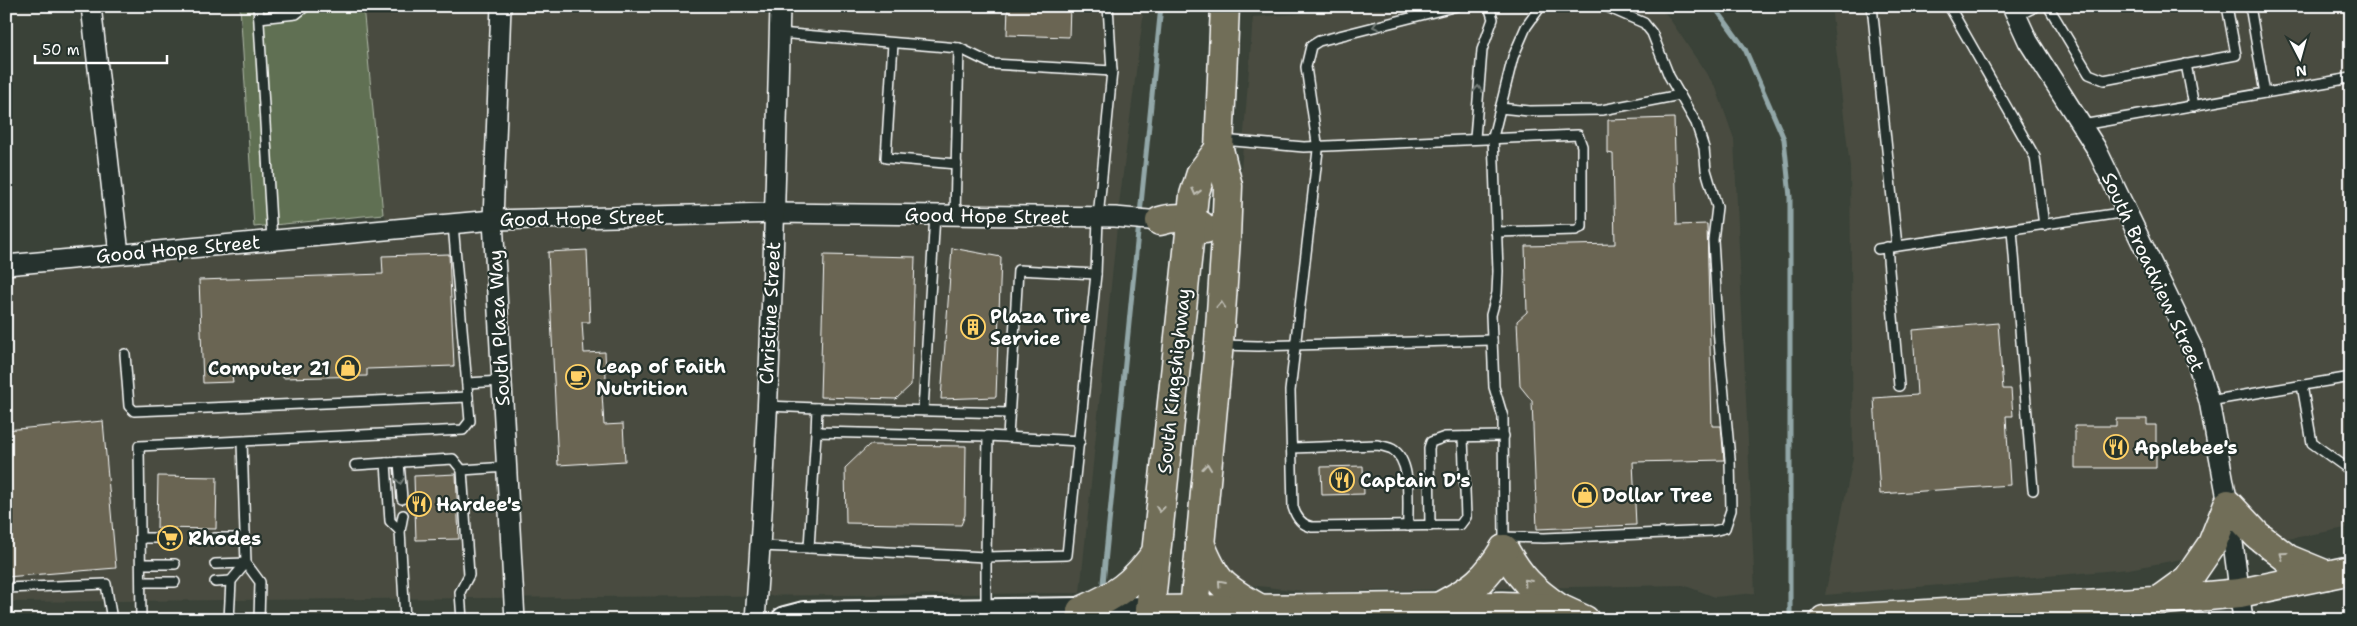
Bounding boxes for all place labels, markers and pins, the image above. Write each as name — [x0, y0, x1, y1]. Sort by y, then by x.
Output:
place label: Plaza Tire Service — [990, 304, 1091, 351]
building icon: Plaza Tire Service — [960, 314, 986, 340]
place label: Leap of Faith Nutrition — [596, 354, 726, 401]
shop icon: Computer 21 — [335, 355, 361, 381]
place label: Computer 21 — [208, 356, 330, 381]
cafe icon: Leap of Faith Nutrition — [565, 364, 591, 390]
restaurant icon: Applebee's — [2103, 434, 2129, 460]
place label: Applebee's — [2134, 435, 2238, 460]
restaurant icon: Captain D's — [1329, 467, 1355, 493]
place label: Captain D's — [1360, 468, 1470, 493]
shop icon: Dollar Tree — [1572, 482, 1598, 508]
place label: Dollar Tree — [1602, 483, 1713, 508]
restaurant icon: Hardee's — [406, 491, 432, 517]
place label: Hardee's — [436, 492, 521, 517]
supermarket icon: Rhodes — [157, 525, 183, 551]
place label: Rhodes — [188, 526, 261, 551]

